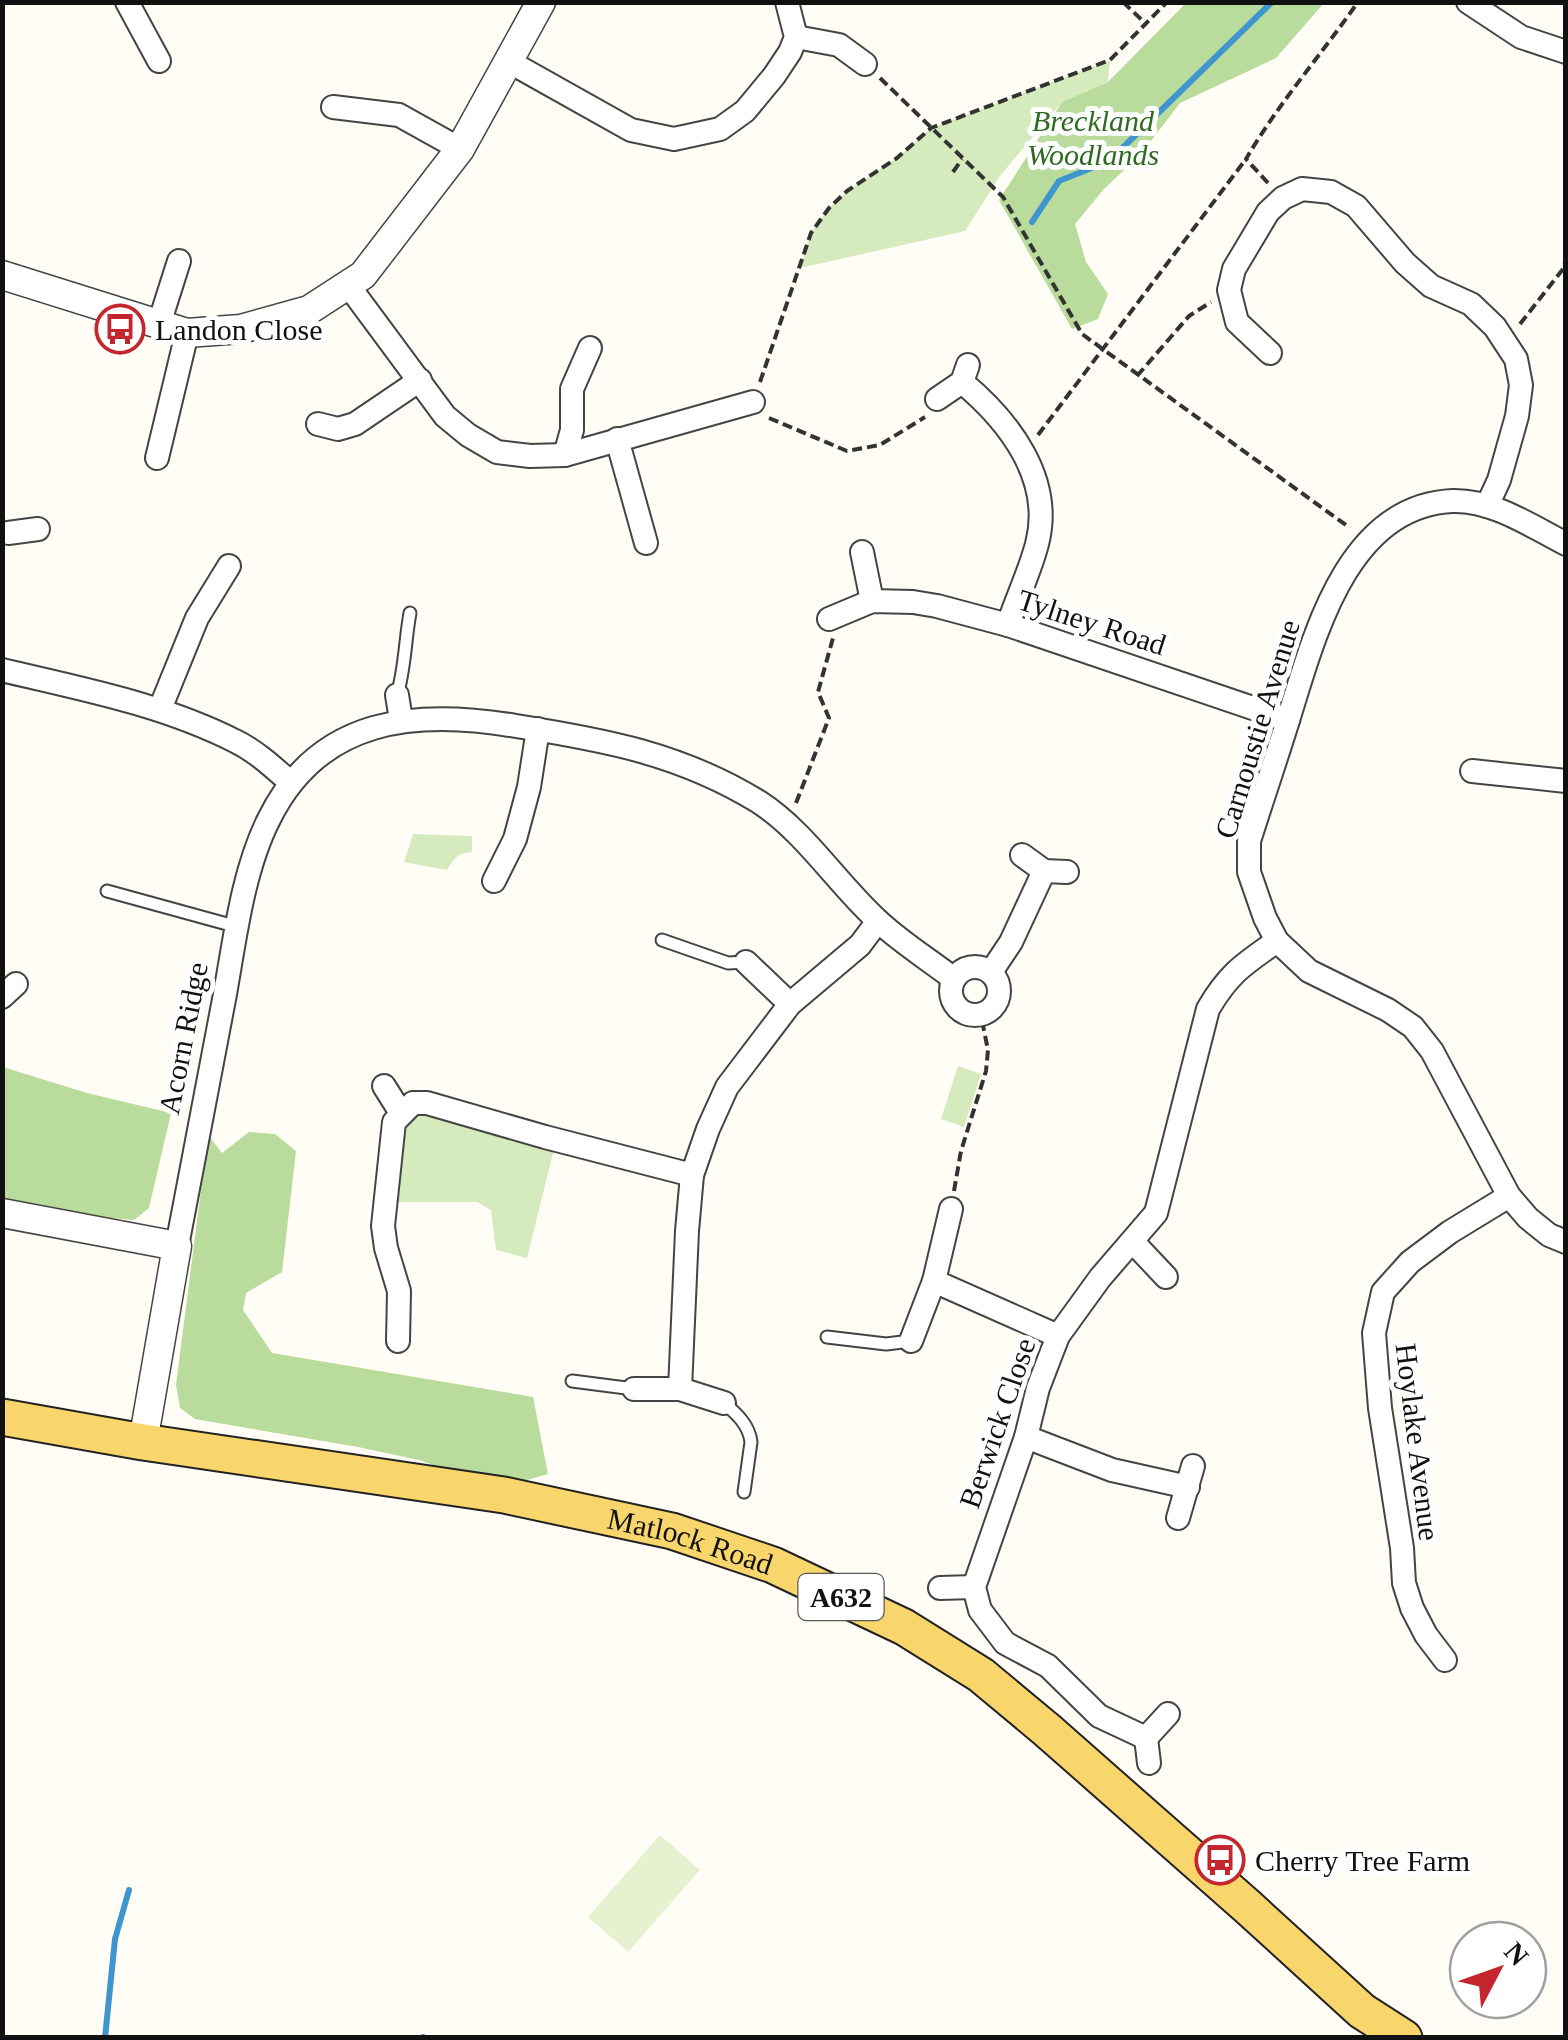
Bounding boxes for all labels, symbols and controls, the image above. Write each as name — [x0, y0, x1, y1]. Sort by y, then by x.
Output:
park label: Breckland Woodlands — [1027, 104, 1159, 171]
bus stop icon: Landon Close — [94, 303, 146, 355]
place label: Landon Close — [155, 313, 322, 346]
street label: Tylney Road — [1014, 583, 1170, 661]
street label: Carnoustie Avenue — [1208, 616, 1306, 842]
street label: Acorn Ridge — [152, 959, 214, 1117]
street label: Berwick Close — [953, 1334, 1041, 1512]
street label: Hoylake Avenue — [1390, 1341, 1446, 1543]
street label: Matlock Road — [605, 1501, 777, 1580]
road number: A632 — [798, 1574, 884, 1620]
bus stop icon: Cherry Tree Farm — [1194, 1834, 1246, 1886]
place label: Cherry Tree Farm — [1255, 1844, 1470, 1877]
north arrow — [1448, 1920, 1548, 2020]
text: N — [1498, 1936, 1535, 1972]

